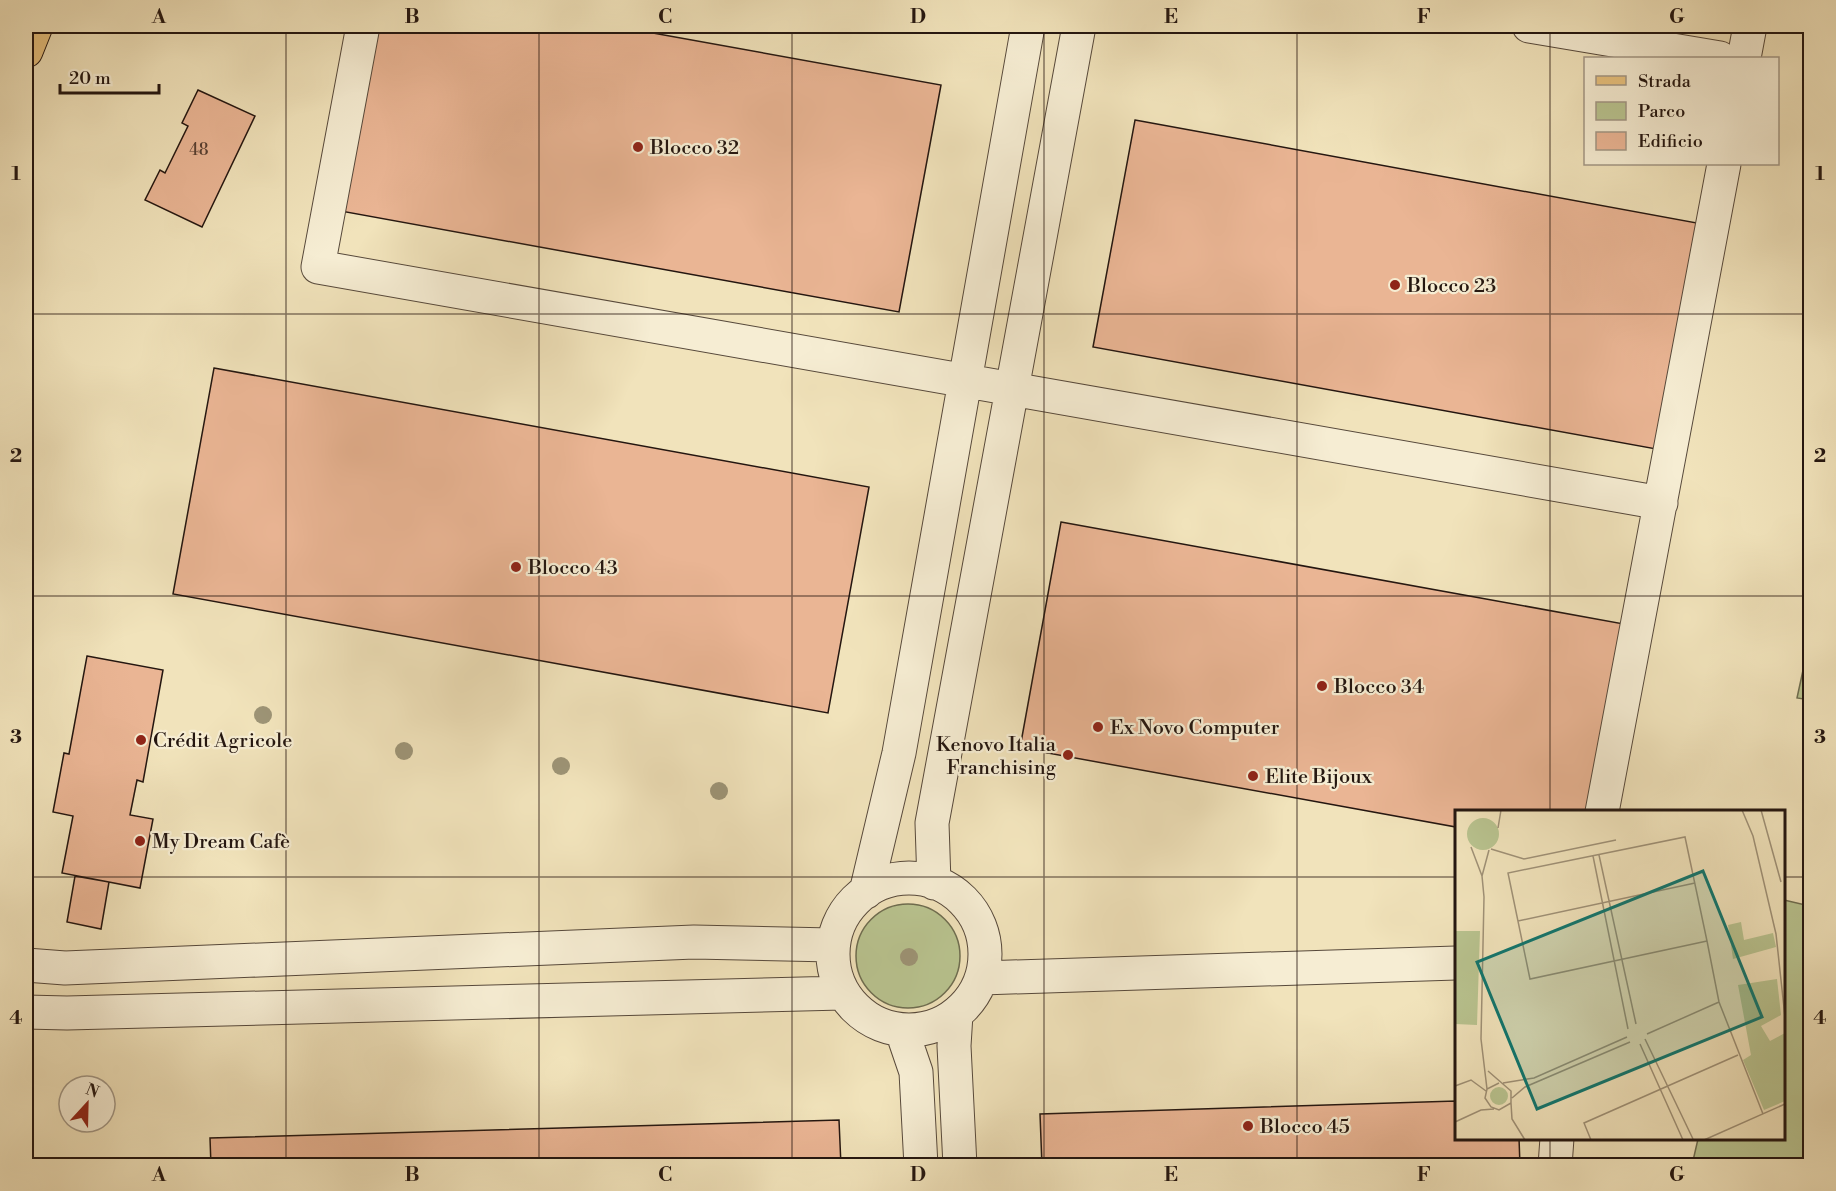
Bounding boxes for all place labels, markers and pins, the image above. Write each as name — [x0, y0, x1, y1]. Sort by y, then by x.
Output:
place label: Blocco 32 — [649, 136, 739, 161]
marker: Blocco 32 — [631, 140, 645, 154]
place label: Blocco 23 — [1406, 274, 1496, 299]
marker: Blocco 23 — [1388, 278, 1402, 292]
place label: Blocco 43 — [527, 556, 618, 581]
marker: Blocco 43 — [509, 560, 523, 574]
place label: Blocco 34 — [1333, 675, 1424, 700]
marker: Blocco 34 — [1315, 679, 1329, 693]
place label: Ex Novo Computer — [1110, 716, 1280, 741]
marker: Ex Novo Computer — [1091, 720, 1105, 734]
place label: Crédit Agricole — [153, 729, 292, 754]
marker: Crédit Agricole — [134, 733, 148, 747]
place label: Kenovo Italia Franchising — [936, 733, 1057, 781]
marker: Kenovo Italia Franchising — [1061, 748, 1075, 762]
place label: Elite Bijoux — [1265, 765, 1373, 790]
marker: Elite Bijoux — [1246, 769, 1260, 783]
place label: My Dream Cafè — [152, 830, 290, 855]
marker: My Dream Cafè — [133, 834, 147, 848]
place label: Blocco 45 — [1259, 1115, 1350, 1140]
marker: Blocco 45 — [1241, 1119, 1255, 1133]

